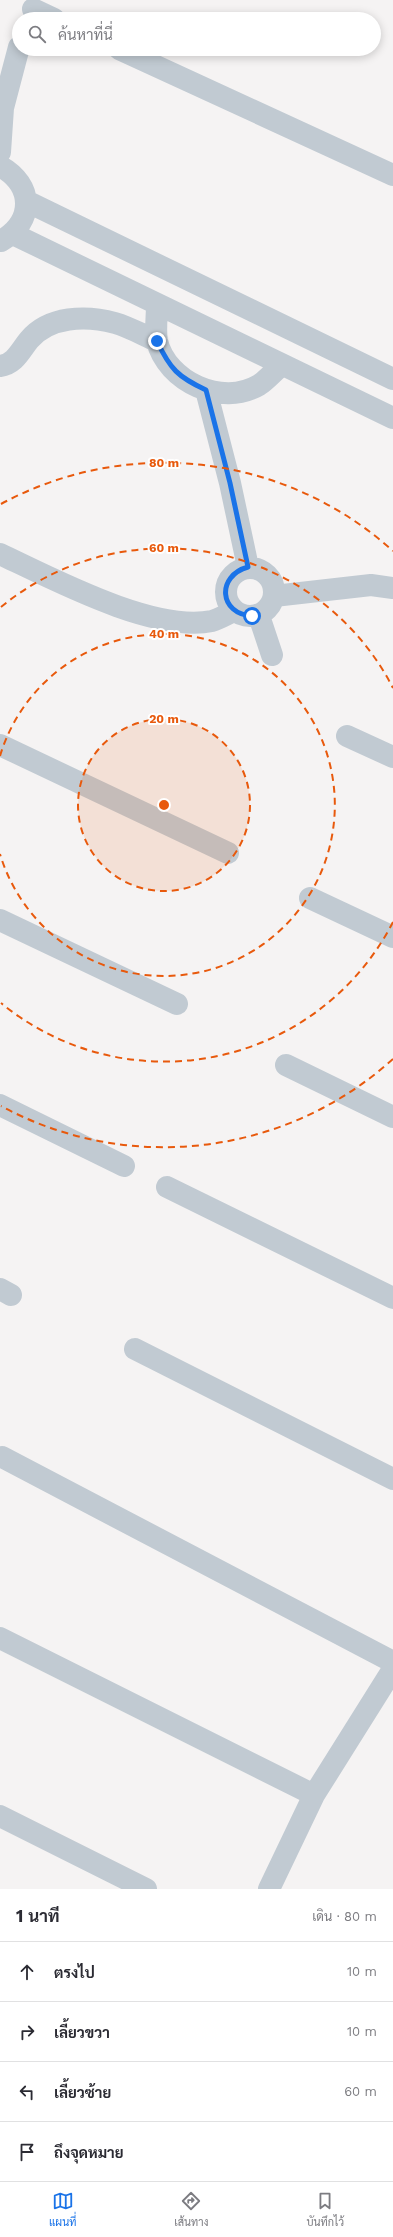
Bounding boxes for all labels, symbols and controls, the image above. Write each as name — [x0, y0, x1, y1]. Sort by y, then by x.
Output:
search box — [12, 12, 381, 56]
icon: search — [26, 23, 48, 45]
text: ค้นหาที่นี่ — [58, 26, 113, 44]
route end — [148, 332, 166, 350]
text: 80 m — [149, 456, 179, 470]
text: 60 m — [149, 541, 179, 555]
route start — [243, 607, 261, 625]
text: 40 m — [149, 627, 179, 641]
text: 20 m — [149, 712, 179, 726]
centre of rings — [157, 798, 171, 812]
text: 1 นาที — [16, 1906, 59, 1926]
text: เดิน · 80 m — [312, 1909, 377, 1924]
icon: ahead — [16, 1961, 38, 1983]
text: ตรงไป — [54, 1964, 95, 1982]
text: 10 m — [347, 1964, 377, 1979]
icon: right — [16, 2021, 38, 2043]
text: เลี้ยวขวา — [54, 2024, 110, 2042]
text: 10 m — [347, 2024, 377, 2039]
icon: left — [16, 2081, 38, 2103]
text: เลี้ยวซ้าย — [54, 2084, 111, 2102]
text: 60 m — [344, 2084, 377, 2099]
icon: arrive — [16, 2141, 38, 2163]
text: ถึงจุดหมาย — [54, 2144, 124, 2162]
tab: แผนที่ — [49, 2190, 76, 2229]
tab: เส้นทาง — [174, 2190, 209, 2229]
tab: บันทึกไว้ — [306, 2190, 344, 2229]

